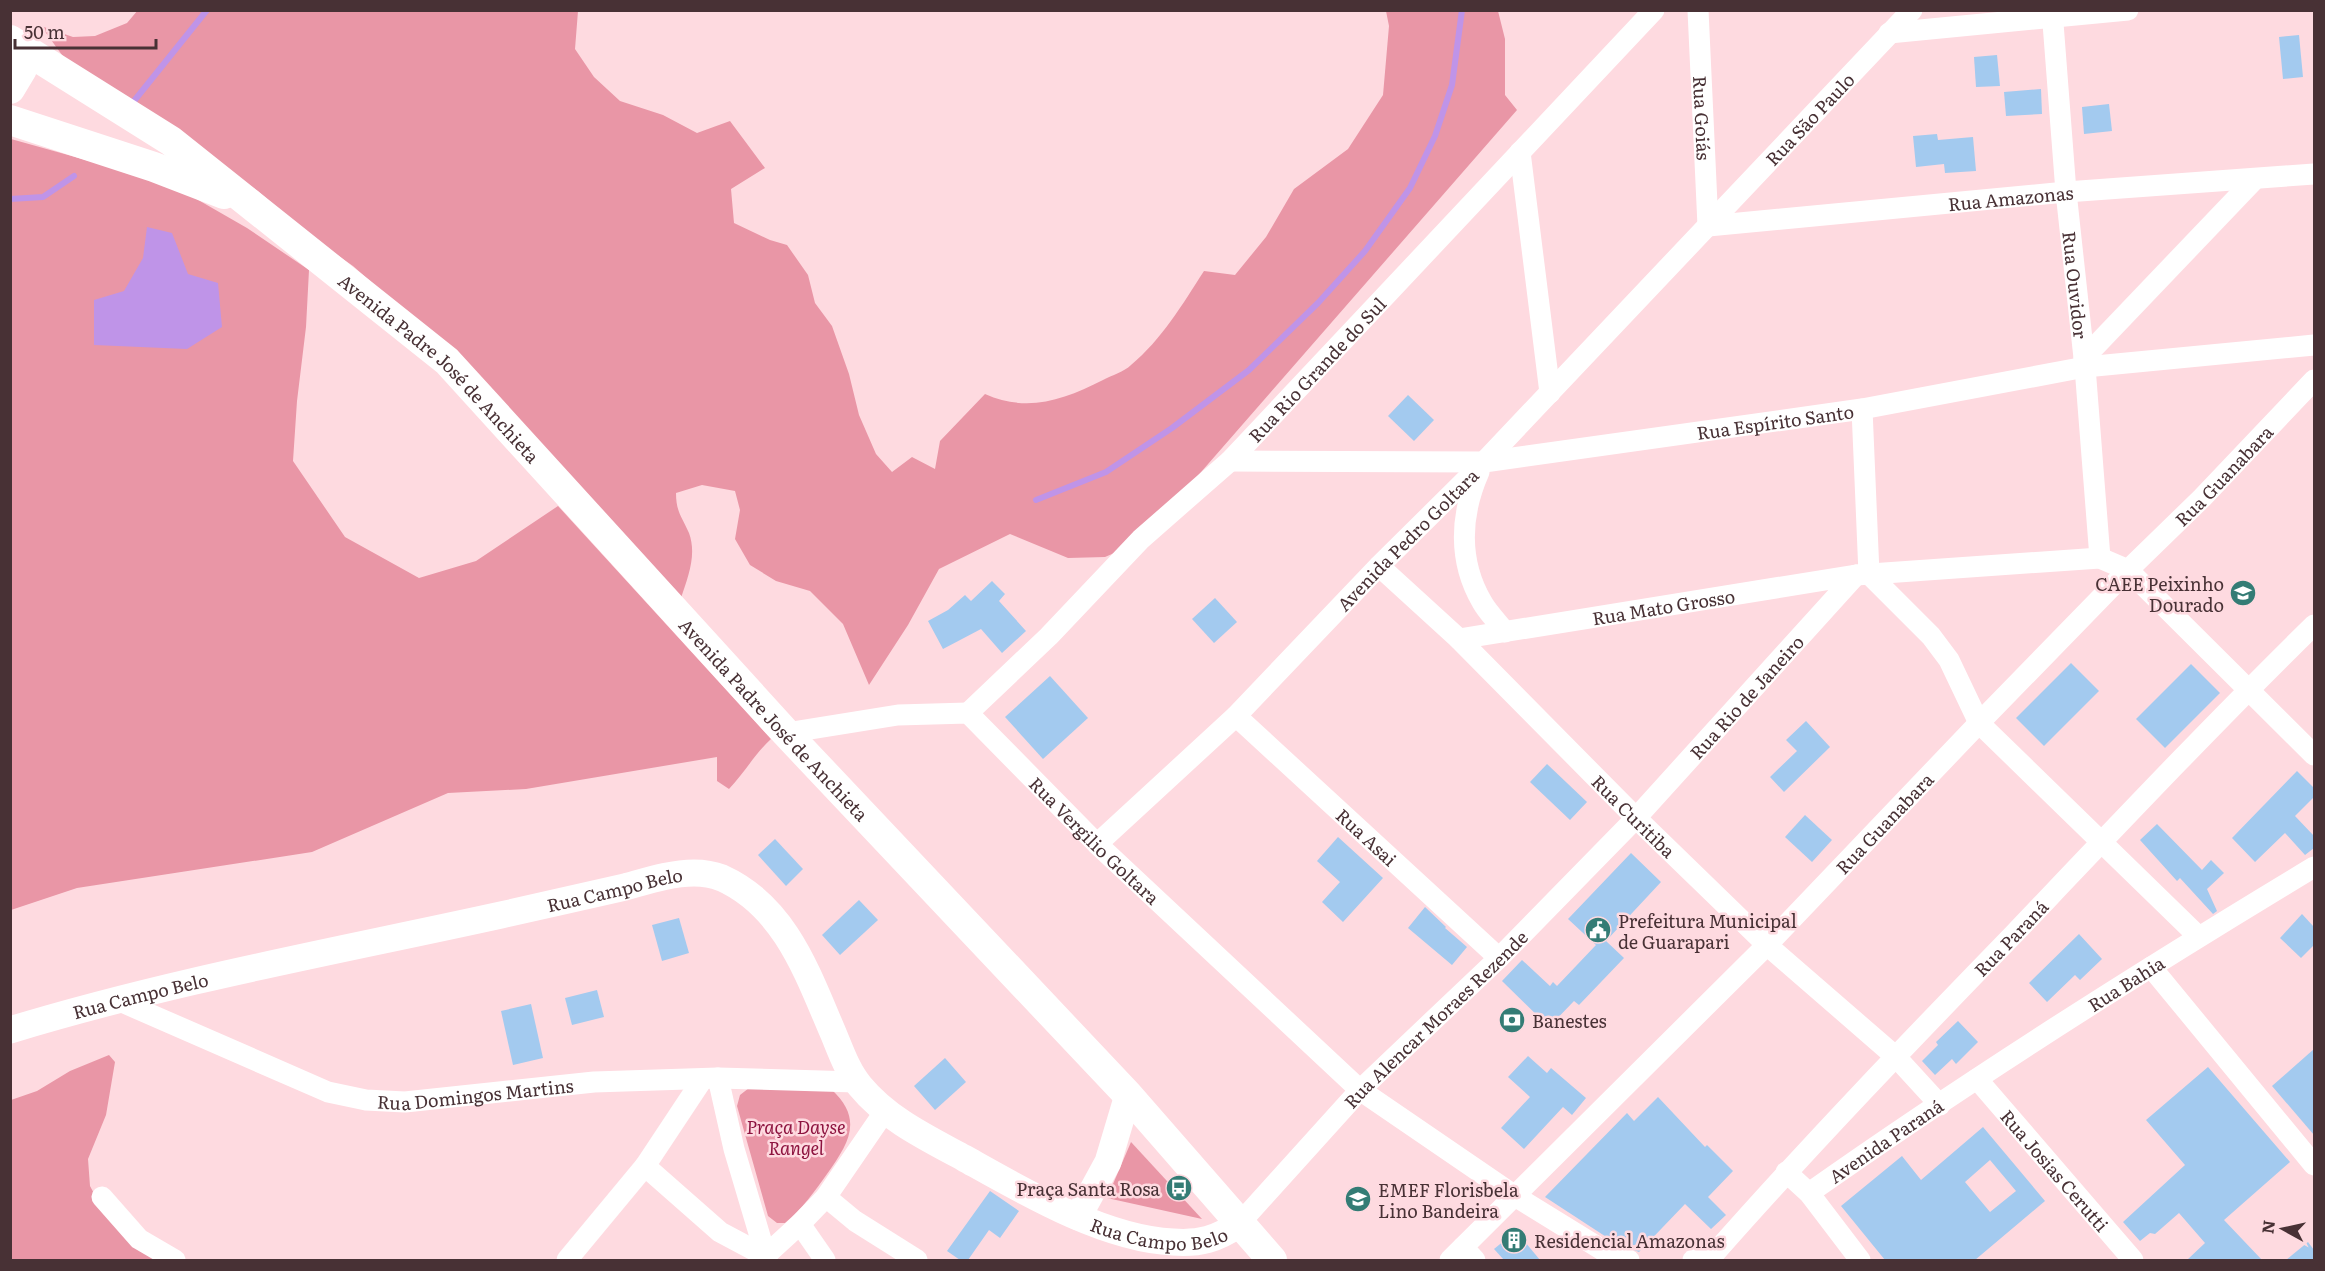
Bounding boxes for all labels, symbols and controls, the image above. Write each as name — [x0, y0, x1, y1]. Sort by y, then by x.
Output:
scale bar — [15, 12, 156, 50]
text: 50 m — [24, 18, 65, 45]
street label: Rua São Paulo — [1758, 66, 1860, 171]
street label: Rua Goiás — [1688, 75, 1718, 161]
street label: Rua Amazonas — [1947, 178, 2074, 217]
street label: Rua Ouvidor — [2057, 230, 2095, 341]
street label: Avenida Padre José de Anchieta — [333, 266, 547, 469]
street label: Rua Rio Grande do Sul — [1241, 290, 1392, 448]
street label: Rua Espírito Santo — [1695, 397, 1855, 446]
street label: Rua Guanabara — [2168, 418, 2279, 532]
street label: Avenida Pedro Goltara — [1330, 462, 1484, 617]
place label: CAEE Peixinho Dourado — [2095, 570, 2224, 618]
school or university icon: CAEE Peixinho Dourado — [2228, 578, 2258, 608]
street label: Rua Mato Grosso — [1590, 581, 1737, 631]
street label: Avenida Padre José de Anchieta — [674, 611, 875, 827]
street label: Rua Rio de Janeiro — [1683, 629, 1809, 764]
street label: Rua Guanabara — [1829, 766, 1939, 879]
street label: Rua Curitiba — [1586, 768, 1682, 863]
street label: Rua Vergilio Goltara — [1024, 770, 1166, 910]
street label: Rua Asai — [1331, 802, 1403, 872]
street label: Rua Campo Belo — [544, 860, 684, 918]
street label: Rua Paraná — [1967, 893, 2054, 982]
place label: Prefeitura Municipal de Guarapari — [1618, 907, 1797, 955]
public building icon: Prefeitura Municipal de Guarapari — [1583, 915, 1613, 945]
street label: Rua Alencar Moraes Rezende — [1337, 924, 1533, 1114]
street label: Rua Bahia — [2082, 948, 2170, 1017]
street label: Rua Campo Belo — [69, 965, 211, 1025]
bank icon: Banestes — [1497, 1005, 1527, 1035]
place label: Banestes — [1532, 1007, 1607, 1034]
street label: Rua Domingos Martins — [376, 1071, 575, 1116]
street label: Avenida Paraná — [1823, 1091, 1948, 1189]
street label: Rua Josias Cerutti — [1995, 1103, 2116, 1237]
park label: Praça Dayse Rangel — [746, 1113, 846, 1161]
bus stop icon: Praça Santa Rosa — [1164, 1173, 1194, 1203]
place label: Praça Santa Rosa — [1016, 1175, 1160, 1202]
place label: EMEF Florisbela Lino Bandeira — [1378, 1176, 1519, 1224]
school or university icon: EMEF Florisbela Lino Bandeira — [1343, 1184, 1373, 1214]
north arrow — [2253, 1199, 2313, 1259]
street label: Rua Campo Belo — [1087, 1210, 1232, 1256]
text: N — [2254, 1218, 2280, 1235]
building icon: Residencial Amazonas — [1499, 1225, 1529, 1255]
place label: Residencial Amazonas — [1534, 1227, 1725, 1254]

